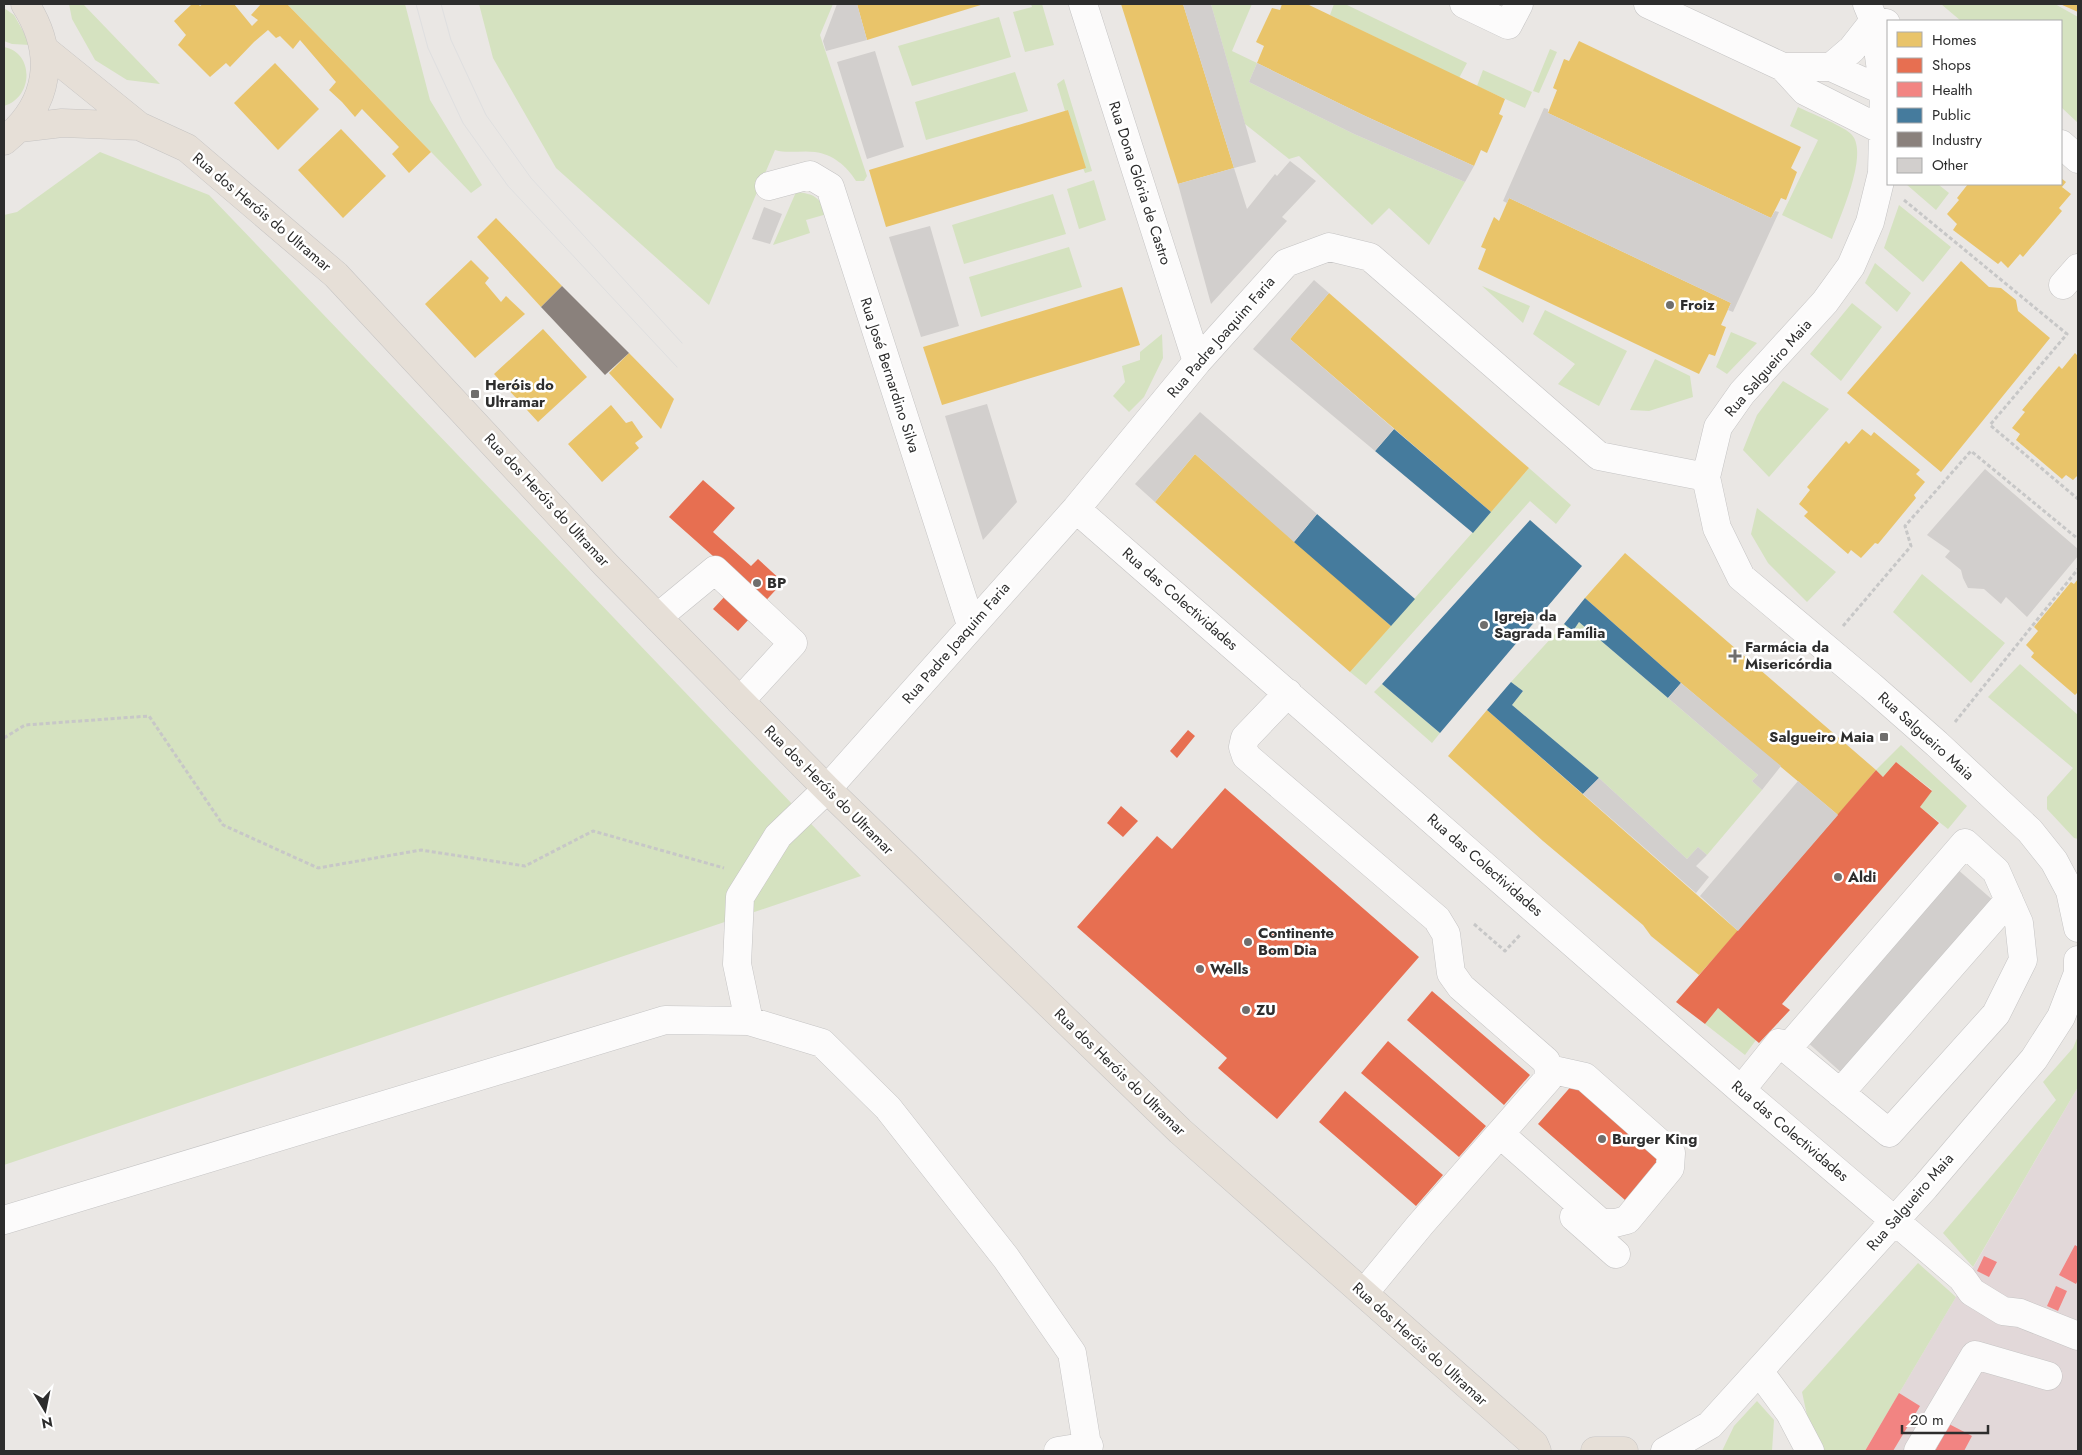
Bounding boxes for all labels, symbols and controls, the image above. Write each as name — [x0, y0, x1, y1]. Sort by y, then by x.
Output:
legend — [1887, 20, 2062, 185]
text: Homes — [1932, 29, 1976, 51]
text: Shops — [1932, 54, 1971, 76]
text: Health — [1932, 79, 1973, 101]
street label: Rua Dona Glória de Castro — [1103, 98, 1177, 268]
text: Public — [1932, 104, 1971, 126]
text: Industry — [1932, 129, 1982, 151]
street label: Rua dos Heróis do Ultramar — [188, 147, 337, 277]
text: Other — [1932, 154, 1969, 176]
street label: Rua Padre Joaquim Faria — [1162, 271, 1280, 403]
place label: Froiz — [1680, 294, 1715, 316]
street label: Rua José Bernardino Silva — [855, 295, 925, 455]
marker: Froiz — [1664, 299, 1676, 311]
street label: Rua Salgueiro Maia — [1719, 314, 1817, 422]
place label: Heróis do Ultramar — [485, 374, 554, 413]
marker: Heróis do Ultramar — [469, 388, 481, 400]
street label: Rua dos Heróis do Ultramar — [479, 428, 615, 572]
street label: Rua das Colectividades — [1117, 542, 1243, 656]
place label: BP — [767, 572, 786, 594]
marker: BP — [751, 577, 763, 589]
street label: Rua Padre Joaquim Faria — [897, 577, 1015, 709]
place label: Igreja da Sagrada Família — [1494, 605, 1605, 644]
marker: Igreja da Sagrada Família — [1478, 619, 1490, 631]
place label: Farmácia da Misericórdia — [1745, 636, 1832, 675]
marker: Farmácia da Misericórdia — [1729, 650, 1741, 662]
street label: Rua Salgueiro Maia — [1873, 687, 1979, 785]
street label: Rua dos Heróis do Ultramar — [759, 720, 899, 860]
place label: Salgueiro Maia — [1769, 726, 1874, 748]
marker: Salgueiro Maia — [1878, 731, 1890, 743]
street label: Rua das Colectividades — [1422, 808, 1548, 922]
place label: Aldi — [1847, 866, 1876, 888]
marker: Aldi — [1832, 871, 1844, 883]
place label: Continente Bom Dia — [1258, 922, 1335, 961]
marker: Continente Bom Dia — [1242, 936, 1254, 948]
place label: Wells — [1210, 958, 1248, 980]
marker: Wells — [1194, 963, 1206, 975]
place label: ZU — [1256, 999, 1276, 1021]
street label: Rua dos Heróis do Ultramar — [1049, 1003, 1191, 1141]
marker: ZU — [1240, 1004, 1252, 1016]
street label: Rua das Colectividades — [1727, 1075, 1853, 1187]
place label: Burger King — [1612, 1128, 1697, 1150]
marker: Burger King — [1596, 1133, 1608, 1145]
street label: Rua Salgueiro Maia — [1861, 1148, 1959, 1256]
street label: Rua dos Heróis do Ultramar — [1347, 1277, 1493, 1411]
north arrow — [20, 1385, 70, 1435]
scale bar — [1902, 1402, 1988, 1434]
text: 20 m — [1910, 1409, 1944, 1431]
text: N — [40, 1412, 54, 1434]

